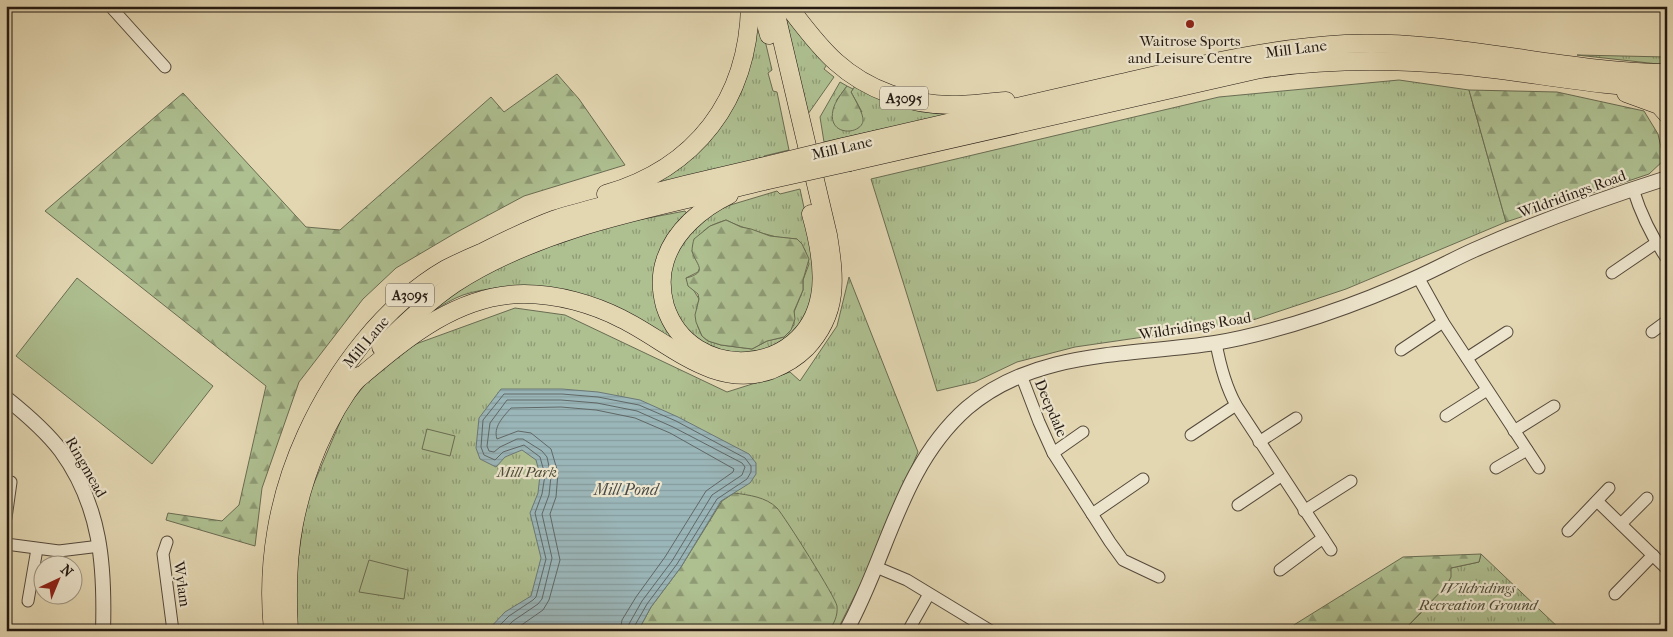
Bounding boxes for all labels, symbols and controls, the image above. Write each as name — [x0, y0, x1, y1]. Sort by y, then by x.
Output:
marker: Waitrose Sports and Leisure Centre — [1184, 18, 1196, 30]
place label: Waitrose Sports and Leisure Centre — [1128, 32, 1253, 67]
street label: Mill Lane — [1264, 36, 1328, 62]
road number: A3095 — [880, 86, 928, 110]
street label: Mill Lane — [810, 132, 875, 164]
street label: Wildridings Road — [1515, 166, 1629, 222]
road number: A3095 — [386, 284, 434, 306]
street label: Wildridings Road — [1137, 308, 1253, 344]
street label: Mill Lane — [339, 312, 393, 371]
street label: Deepdale — [1031, 376, 1071, 440]
street label: Ringmead — [61, 433, 111, 501]
park label: Mill Park — [496, 463, 557, 481]
water label: Mill Pond — [593, 480, 660, 499]
north arrow — [32, 554, 82, 604]
street label: Wylam — [170, 559, 194, 608]
text: N — [57, 561, 77, 581]
park label: Wildridings Recreation Ground — [1418, 579, 1540, 614]

